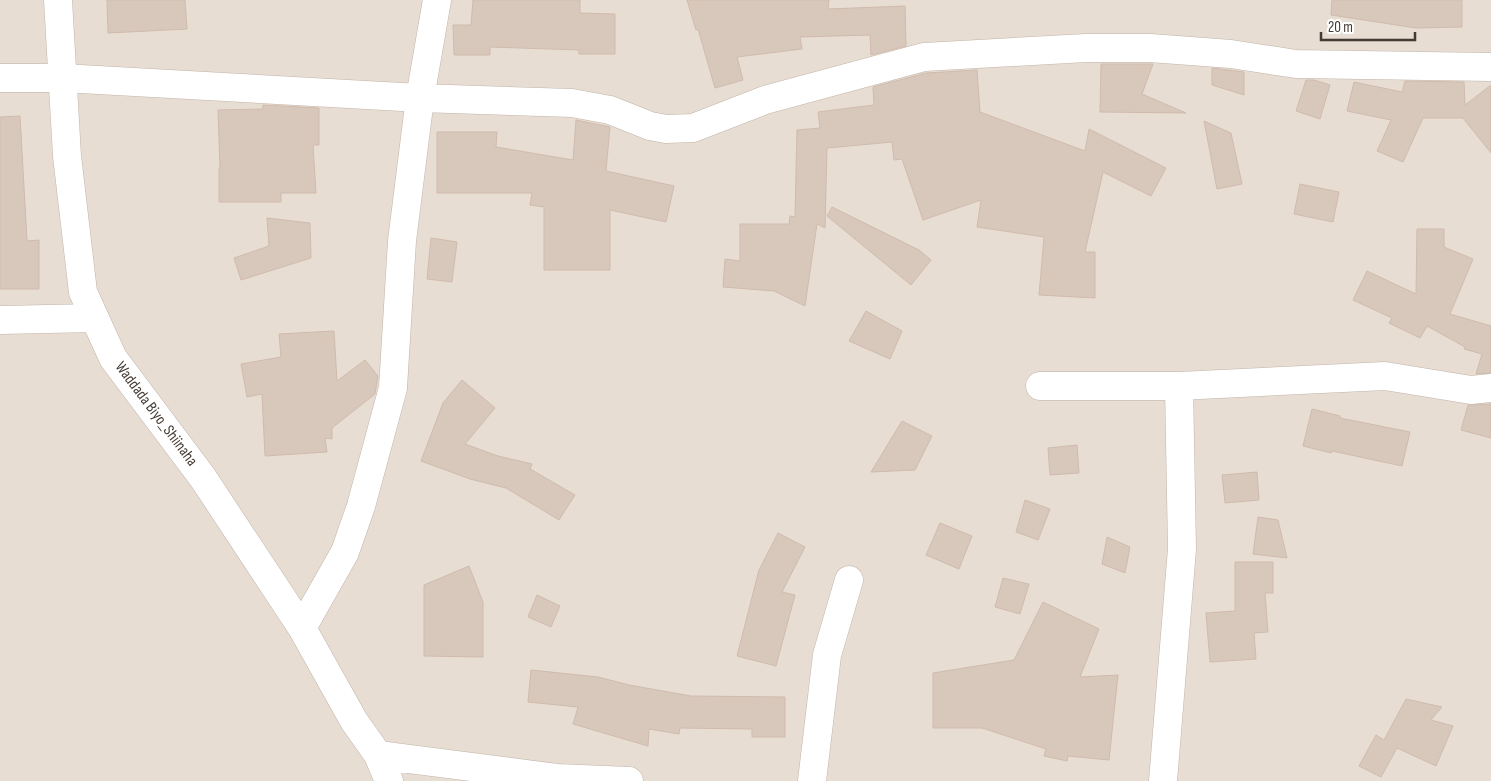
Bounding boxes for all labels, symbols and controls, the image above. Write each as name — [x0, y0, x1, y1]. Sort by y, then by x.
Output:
scale bar — [1321, 10, 1415, 42]
text: 20 m — [1328, 18, 1353, 37]
street label: Waddada Biyo_Shiinaha — [111, 358, 201, 470]

